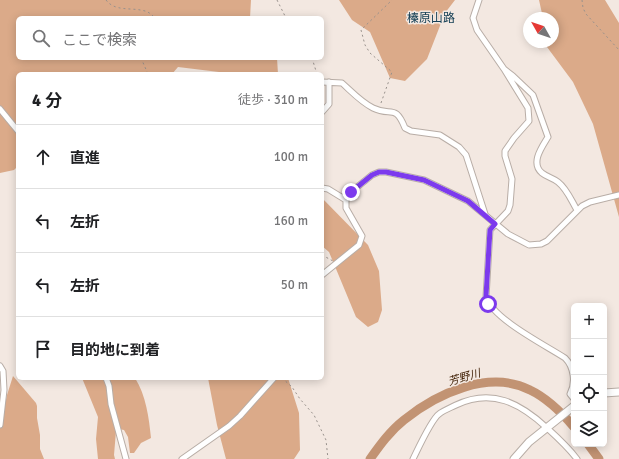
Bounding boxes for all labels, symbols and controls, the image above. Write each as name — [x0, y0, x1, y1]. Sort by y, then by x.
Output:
district label: 榛原山路 — [407, 11, 455, 26]
north arrow — [523, 12, 559, 48]
search box — [16, 16, 324, 60]
icon: search — [30, 27, 52, 49]
text: ここで検索 — [62, 31, 137, 49]
text: 4 分 — [32, 90, 62, 111]
text: 徒歩 · 310 m — [238, 92, 308, 108]
icon: ahead — [32, 146, 54, 168]
text: 直進 — [70, 149, 100, 167]
text: 100 m — [274, 149, 308, 165]
route end — [342, 183, 360, 201]
icon: left — [32, 210, 54, 232]
text: 左折 — [70, 213, 100, 231]
text: 160 m — [274, 213, 308, 229]
icon: left — [32, 274, 54, 296]
text: 左折 — [70, 277, 100, 295]
text: 50 m — [281, 277, 308, 293]
route start — [479, 295, 497, 313]
map controls — [571, 303, 607, 447]
button: + — [571, 303, 607, 339]
icon: arrive — [32, 338, 54, 360]
button: − — [571, 339, 607, 375]
text: 目的地に到着 — [70, 341, 160, 359]
water label: 芳野川 — [446, 366, 483, 388]
button: locate — [571, 375, 607, 411]
button: layers — [571, 411, 607, 447]

